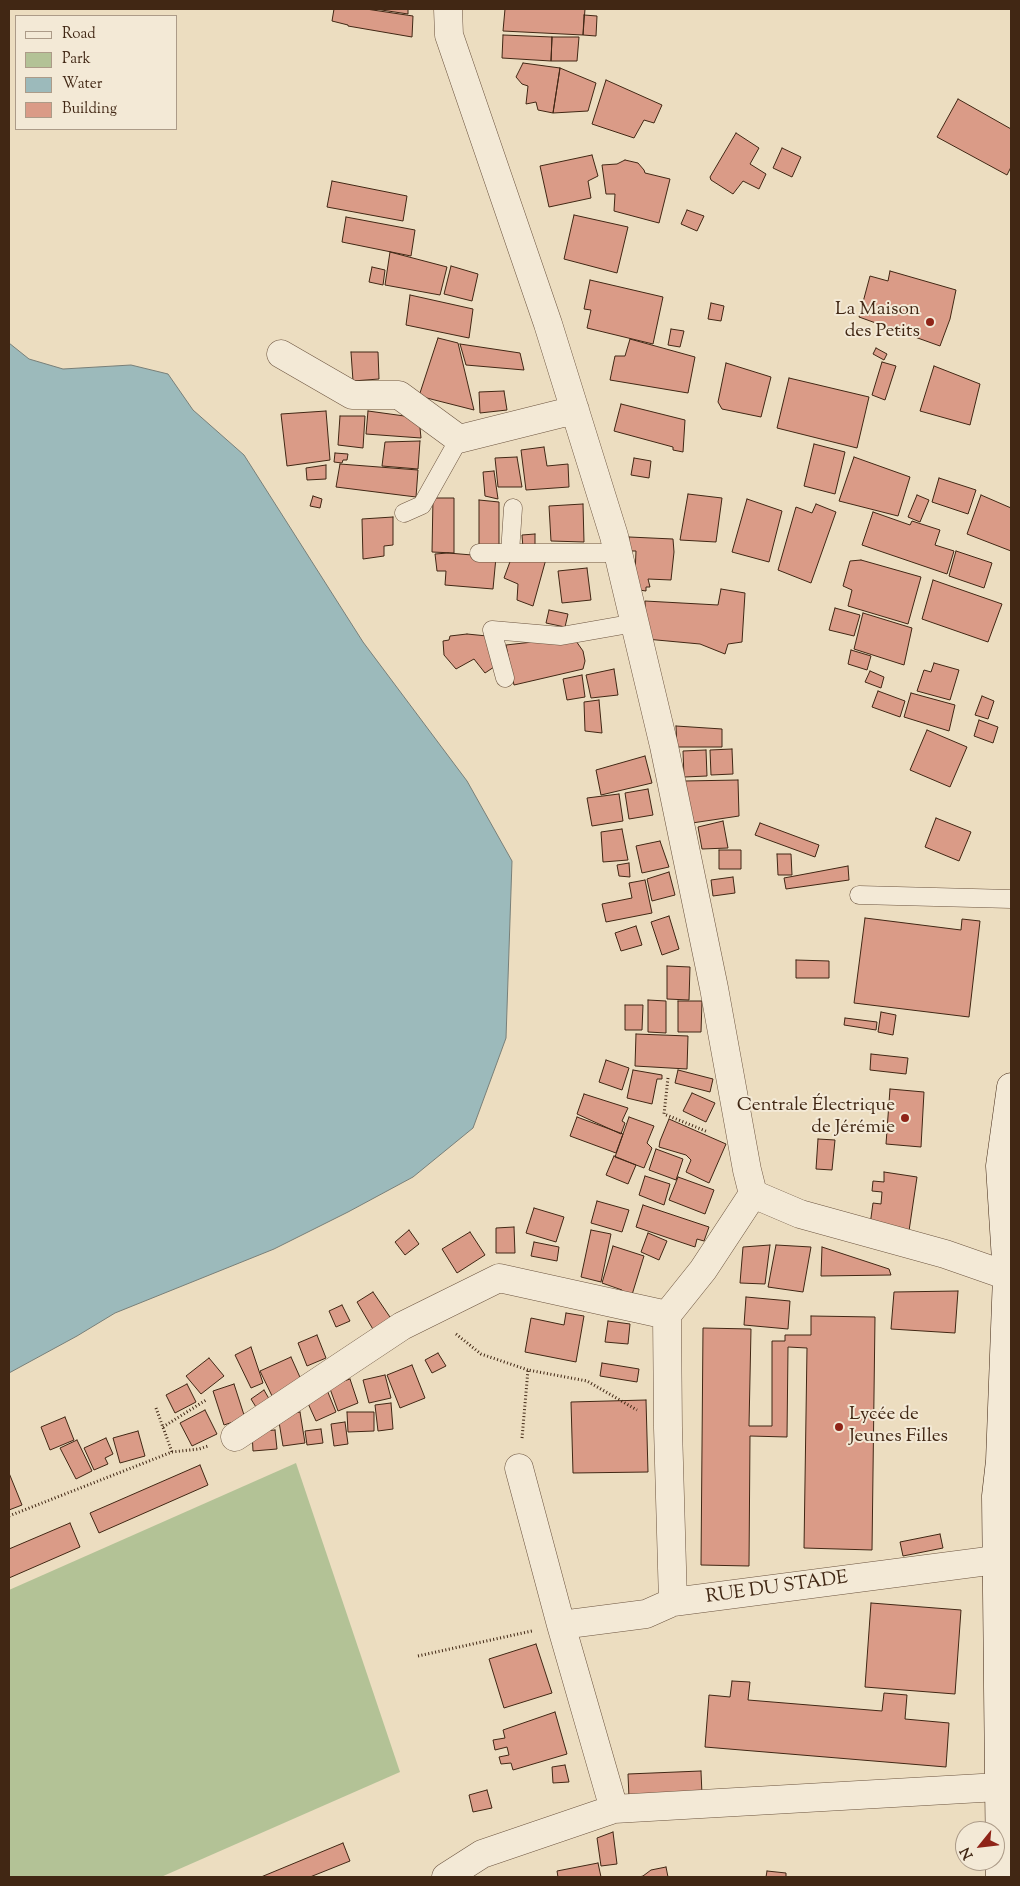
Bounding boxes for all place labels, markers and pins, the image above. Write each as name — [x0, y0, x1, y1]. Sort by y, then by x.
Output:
place label: La Maison des Petits — [835, 300, 920, 344]
marker: La Maison des Petits — [924, 316, 936, 328]
place label: Centrale Électrique de Jérémie — [737, 1096, 895, 1140]
marker: Centrale Électrique de Jérémie — [899, 1112, 911, 1124]
place label: Lycée de Jeunes Filles — [849, 1405, 948, 1449]
marker: Lycée de Jeunes Filles — [833, 1421, 845, 1433]

